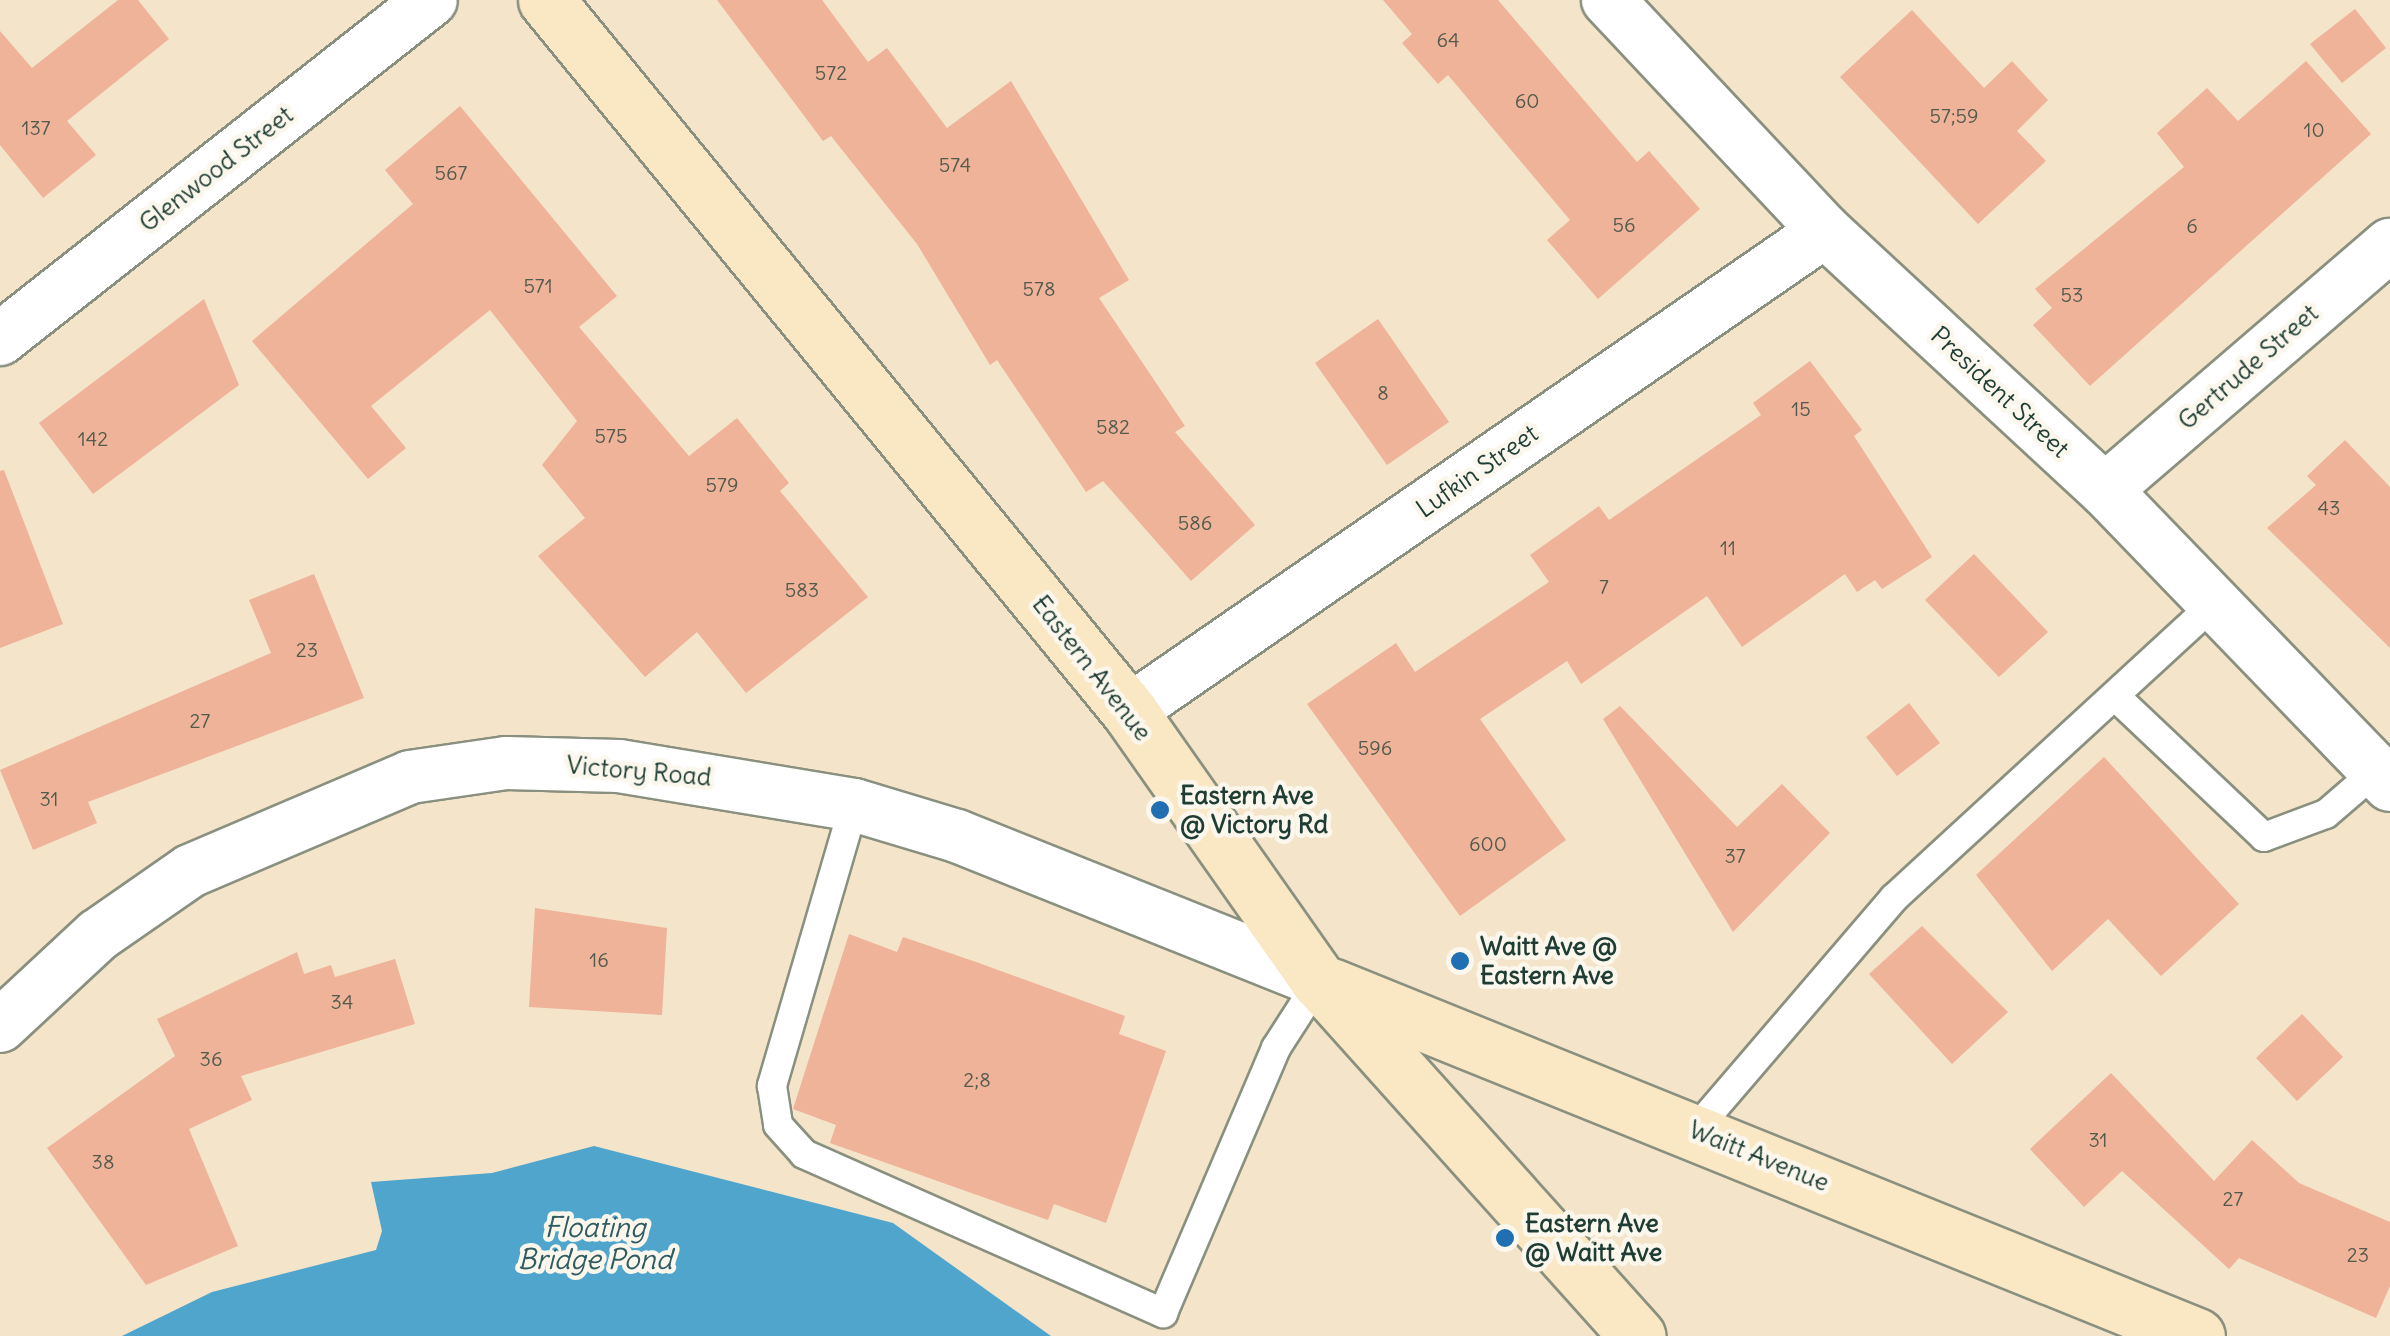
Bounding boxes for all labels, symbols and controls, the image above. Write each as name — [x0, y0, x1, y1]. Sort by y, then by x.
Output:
house number: 64 — [1436, 27, 1460, 51]
house number: 572 — [815, 60, 847, 84]
house number: 60 — [1515, 88, 1539, 112]
street label: Glenwood Street — [133, 100, 299, 238]
house number: 57;59 — [1929, 103, 1979, 127]
house number: 137 — [21, 115, 51, 139]
house number: 10 — [2303, 117, 2325, 141]
house number: 574 — [939, 152, 971, 176]
house number: 567 — [435, 160, 467, 184]
house number: 56 — [1612, 212, 1636, 236]
house number: 6 — [2186, 213, 2198, 237]
house number: 571 — [523, 273, 553, 297]
house number: 578 — [1023, 276, 1055, 300]
house number: 53 — [2061, 282, 2083, 306]
street label: Gertrude Street — [2172, 298, 2324, 436]
street label: President Street — [1925, 320, 2075, 464]
house number: 8 — [1377, 380, 1389, 404]
house number: 15 — [1791, 396, 1811, 420]
house number: 582 — [1096, 414, 1130, 438]
street label: Lufkin Street — [1410, 418, 1544, 524]
house number: 575 — [595, 423, 627, 447]
house number: 142 — [78, 426, 108, 450]
house number: 579 — [706, 472, 738, 496]
house number: 43 — [2318, 495, 2340, 519]
house number: 586 — [1178, 510, 1212, 534]
house number: 11 — [1720, 535, 1736, 559]
house number: 7 — [1599, 574, 1609, 598]
house number: 583 — [785, 577, 819, 601]
street label: Eastern Avenue — [1026, 589, 1158, 747]
house number: 23 — [296, 637, 318, 661]
house number: 27 — [190, 708, 210, 732]
house number: 596 — [1358, 735, 1392, 759]
street label: Victory Road — [565, 750, 713, 792]
place label: Eastern Ave @ Victory Rd — [1180, 781, 1328, 840]
house number: 31 — [39, 786, 59, 810]
marker: Eastern Ave @ Victory Rd — [1149, 799, 1171, 821]
house number: 600 — [1469, 831, 1507, 855]
house number: 37 — [1724, 843, 1746, 867]
place label: Waitt Ave @ Eastern Ave — [1480, 932, 1617, 991]
house number: 16 — [589, 947, 609, 971]
marker: Waitt Ave @ Eastern Ave — [1449, 950, 1471, 972]
house number: 34 — [331, 989, 353, 1013]
house number: 36 — [200, 1046, 222, 1070]
house number: 2;8 — [963, 1067, 991, 1091]
street label: Waitt Avenue — [1685, 1114, 1833, 1198]
house number: 31 — [2088, 1127, 2108, 1151]
house number: 38 — [92, 1149, 114, 1173]
house number: 27 — [2223, 1186, 2243, 1210]
place label: Eastern Ave @ Waitt Ave — [1525, 1209, 1662, 1268]
water label: Floating Bridge Pond — [518, 1210, 672, 1276]
marker: Eastern Ave @ Waitt Ave — [1494, 1227, 1516, 1249]
house number: 23 — [2347, 1242, 2369, 1266]

